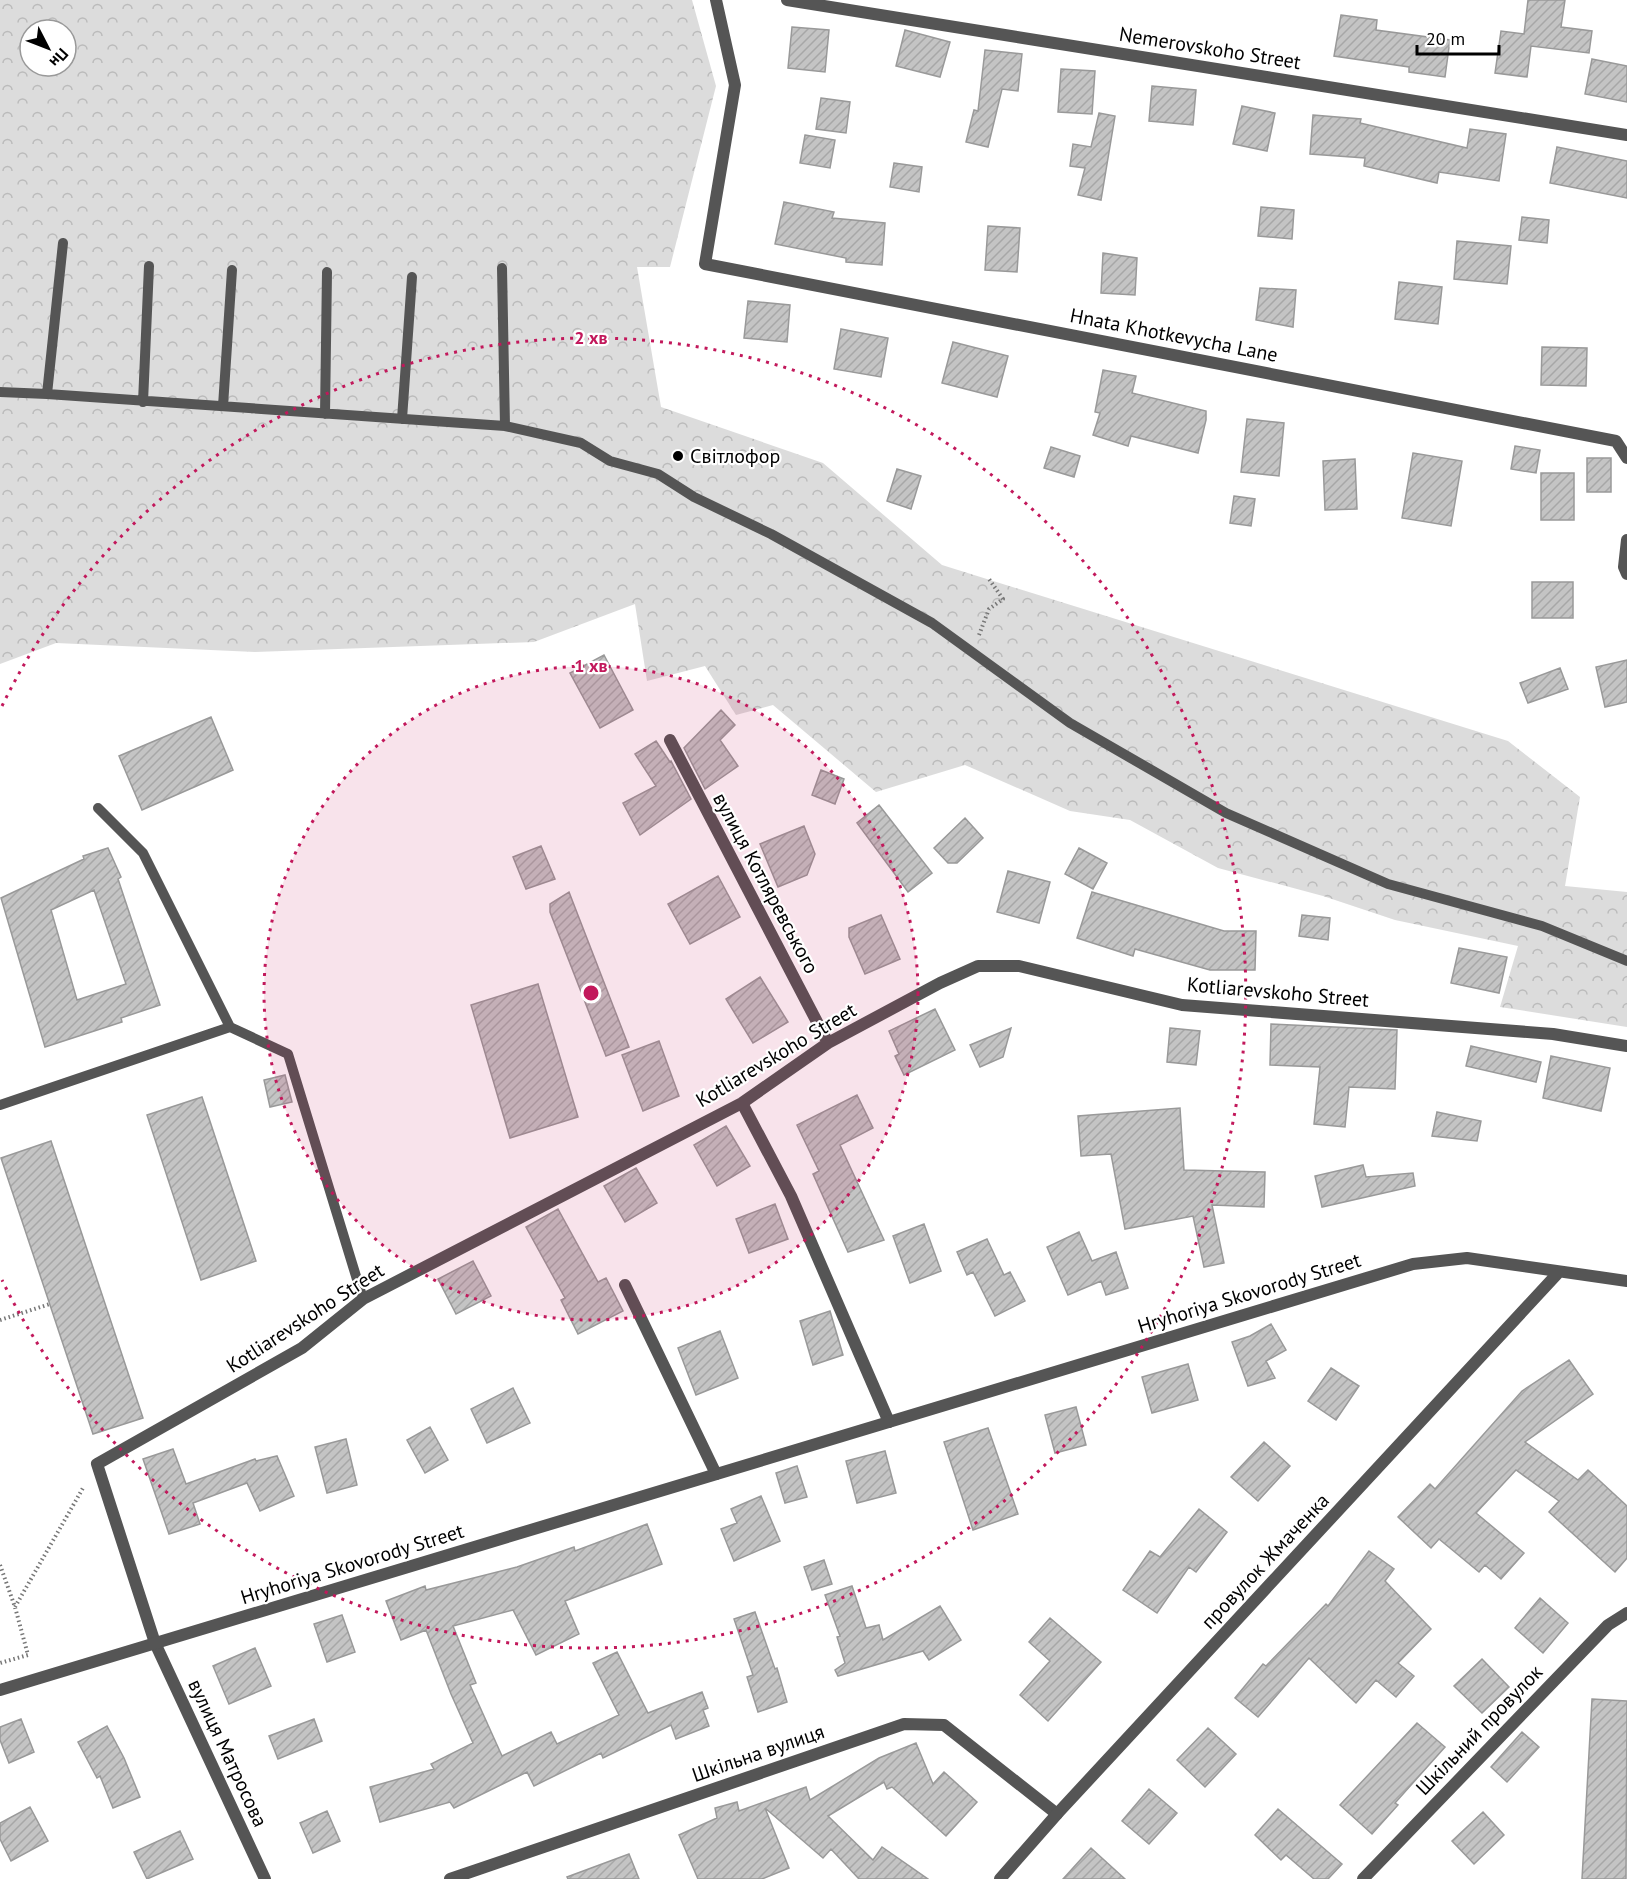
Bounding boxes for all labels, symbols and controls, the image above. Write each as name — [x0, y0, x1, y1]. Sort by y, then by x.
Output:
north arrow — [18, 18, 78, 78]
scale bar — [1417, 18, 1500, 56]
street label: Nemerovskoho Street — [1117, 21, 1303, 75]
text: 20 m — [1426, 27, 1465, 50]
text: Пн — [45, 44, 73, 72]
street label: Hnata Khotkevycha Lane — [1068, 302, 1280, 368]
text: 2 хв — [574, 326, 608, 349]
place label: Світлофор — [690, 443, 780, 469]
marker: Світлофор — [671, 449, 685, 463]
text: 1 хв — [574, 654, 608, 677]
street label: вулиця Котляревського — [707, 788, 825, 978]
street label: Kotliarevskoho Street — [1186, 971, 1370, 1013]
centre of rings — [581, 983, 601, 1003]
street label: Kotliarevskoho Street — [691, 997, 861, 1113]
street label: Hryhoriya Skovorody Street — [1134, 1247, 1364, 1339]
street label: Kotliarevskoho Street — [221, 1257, 389, 1379]
street label: провулок Жмаченка — [1195, 1488, 1335, 1634]
street label: Hryhoriya Skovorody Street — [237, 1518, 467, 1610]
street label: Шкільний провулок — [1410, 1659, 1548, 1801]
street label: вулиця Матросова — [182, 1675, 274, 1831]
street label: Шкільна вулиця — [688, 1718, 828, 1788]

